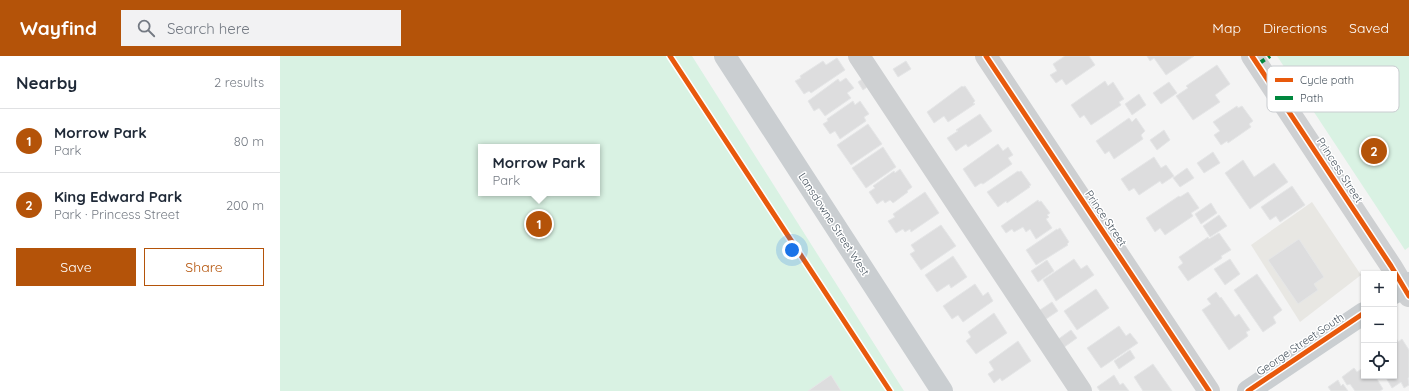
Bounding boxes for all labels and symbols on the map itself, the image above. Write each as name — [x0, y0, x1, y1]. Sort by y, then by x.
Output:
legend — [1267, 66, 1399, 112]
text: Cycle path — [1300, 73, 1354, 87]
text: Path — [1300, 91, 1323, 105]
street label: Princess Street — [1314, 135, 1366, 205]
pin: 2 — [1361, 136, 1387, 166]
street label: Lansdowne Street West — [795, 170, 873, 278]
street label: Prince Street — [1082, 187, 1130, 249]
pin: 1 — [526, 209, 552, 239]
your location — [782, 240, 802, 260]
street label: George Street South — [1254, 310, 1346, 378]

